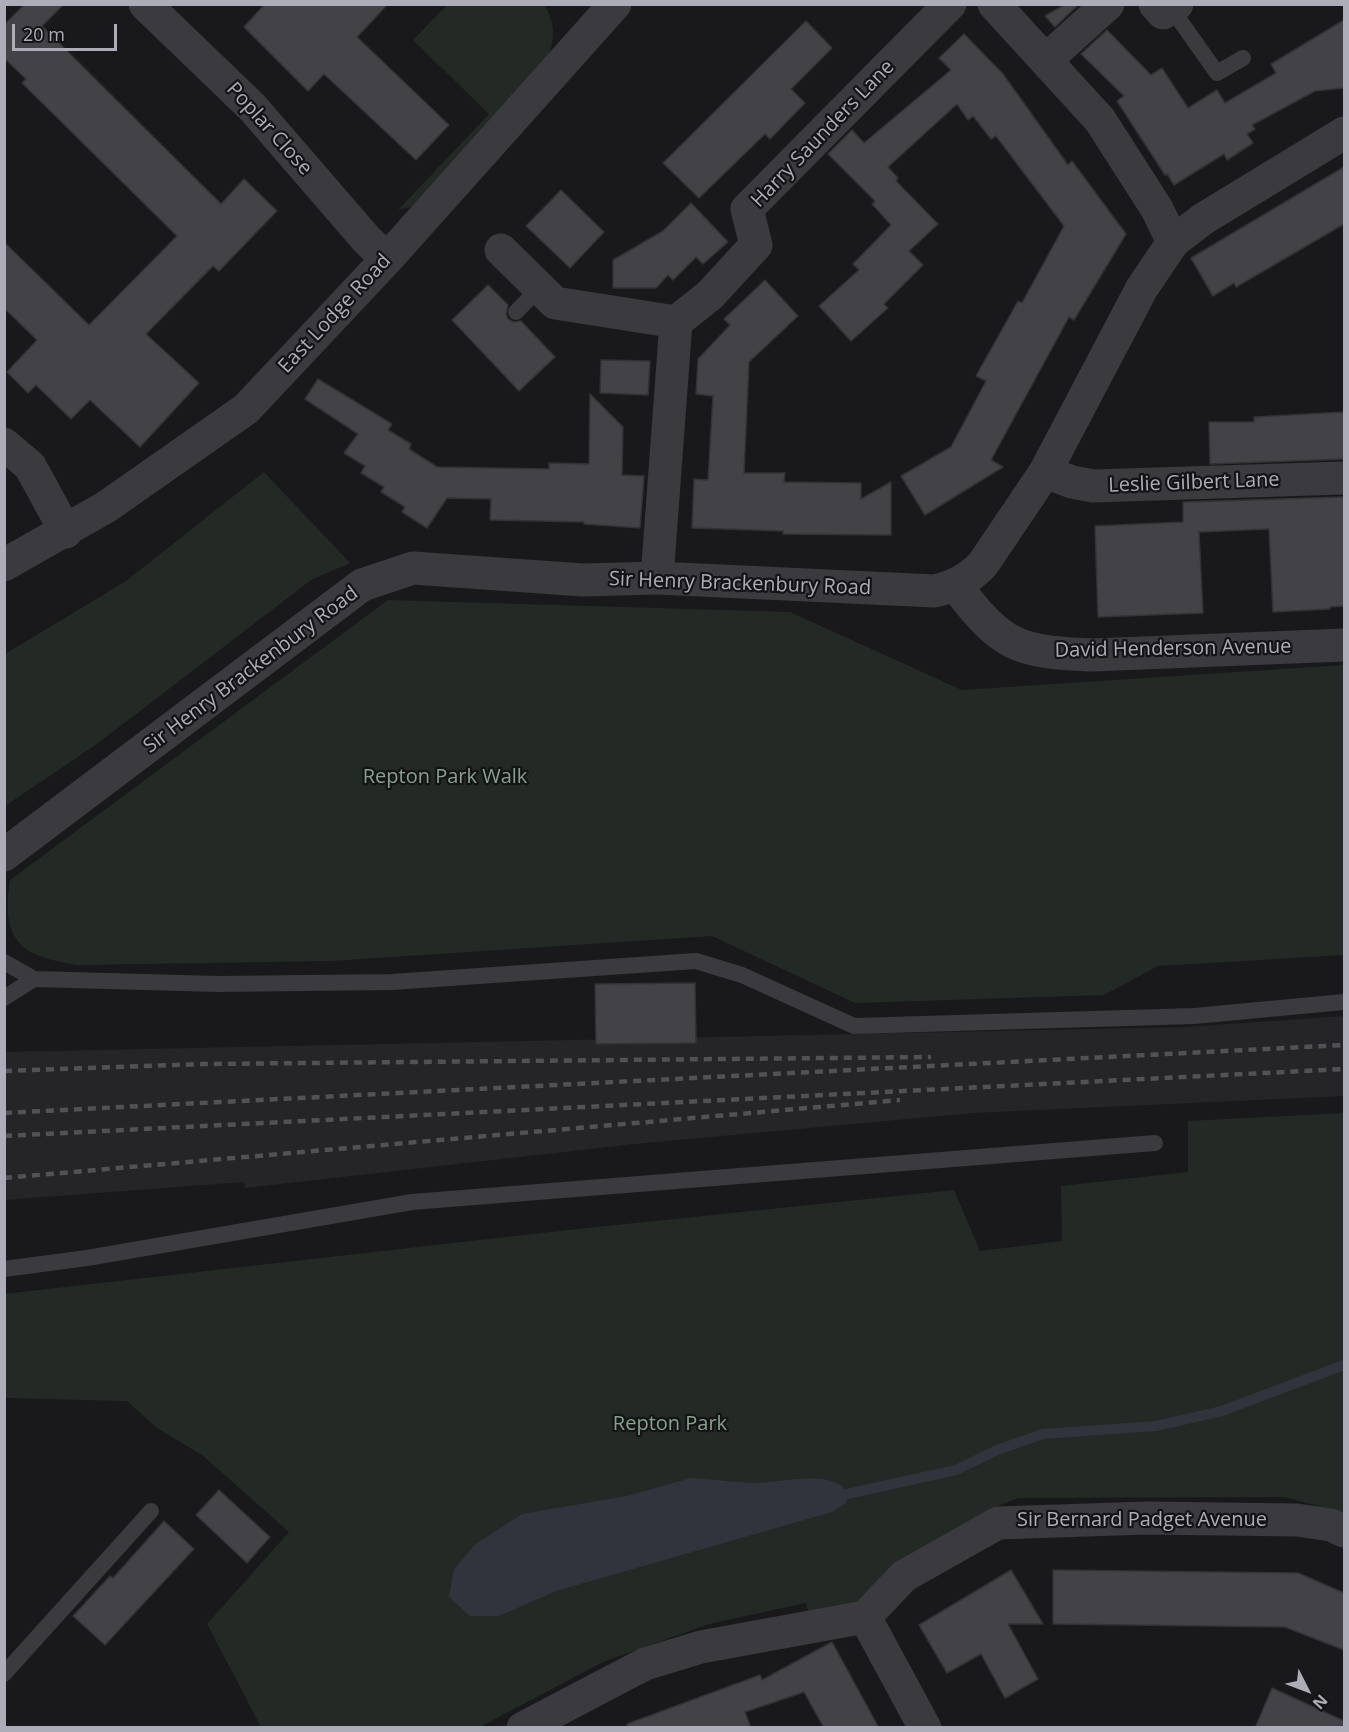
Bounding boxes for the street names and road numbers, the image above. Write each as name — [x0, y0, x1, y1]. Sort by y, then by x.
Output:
street label: Harry Saunders Lane — [746, 55, 900, 213]
street label: Poplar Close — [221, 78, 317, 180]
street label: East Lodge Road — [274, 250, 396, 378]
street label: Leslie Gilbert Lane — [1108, 468, 1280, 498]
street label: Sir Henry Brackenbury Road — [608, 567, 872, 601]
street label: Sir Henry Brackenbury Road — [139, 581, 363, 759]
street label: David Henderson Avenue — [1054, 635, 1292, 663]
street label: Sir Bernard Padget Avenue — [1017, 1508, 1267, 1532]

